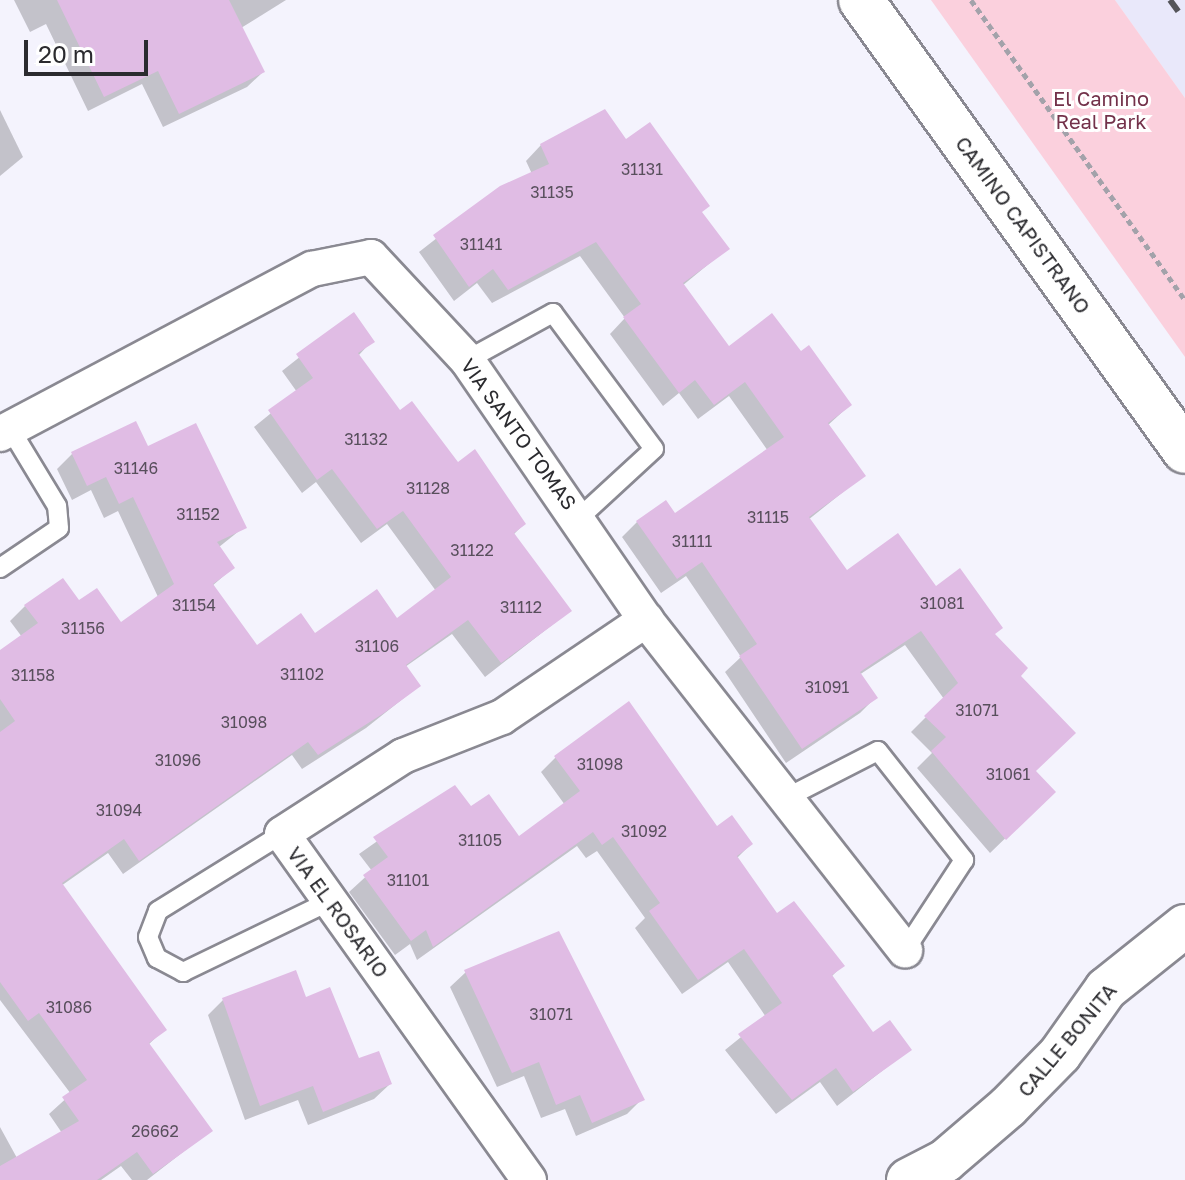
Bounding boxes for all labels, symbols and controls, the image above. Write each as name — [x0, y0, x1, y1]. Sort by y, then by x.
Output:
scale bar — [28, 24, 152, 74]
text: 20 m — [38, 39, 94, 68]
park label: El Camino Real Park — [1053, 87, 1149, 134]
street label: CAMINO CAPISTRANO — [951, 132, 1095, 318]
house number: 31131 — [621, 159, 663, 179]
house number: 31135 — [530, 182, 574, 202]
house number: 31141 — [460, 234, 502, 254]
street label: VIA SANTO TOMAS — [456, 354, 582, 514]
house number: 31132 — [344, 429, 388, 449]
house number: 31146 — [114, 458, 158, 478]
house number: 31128 — [406, 478, 450, 498]
house number: 31152 — [176, 504, 220, 524]
house number: 31115 — [747, 507, 789, 527]
house number: 31111 — [672, 531, 712, 551]
house number: 31122 — [450, 540, 494, 560]
house number: 31081 — [920, 593, 964, 613]
house number: 31154 — [172, 595, 216, 615]
house number: 31112 — [500, 597, 542, 617]
house number: 31156 — [61, 618, 105, 638]
house number: 31106 — [355, 636, 399, 656]
house number: 31102 — [280, 664, 324, 684]
house number: 31158 — [11, 665, 55, 685]
house number: 31091 — [805, 677, 849, 697]
house number: 31071 — [955, 700, 999, 720]
house number: 31098 — [221, 712, 267, 732]
house number: 31096 — [155, 750, 201, 770]
house number: 31098 — [577, 754, 623, 774]
house number: 31061 — [986, 764, 1030, 784]
house number: 31094 — [96, 800, 142, 820]
house number: 31092 — [621, 821, 667, 841]
house number: 31105 — [458, 830, 502, 850]
street label: VIA EL ROSARIO — [283, 842, 393, 982]
house number: 31101 — [387, 870, 429, 890]
street label: CALLE BONITA — [1013, 979, 1121, 1101]
house number: 31086 — [46, 997, 92, 1017]
house number: 31071 — [529, 1004, 573, 1024]
house number: 26662 — [131, 1121, 179, 1141]

